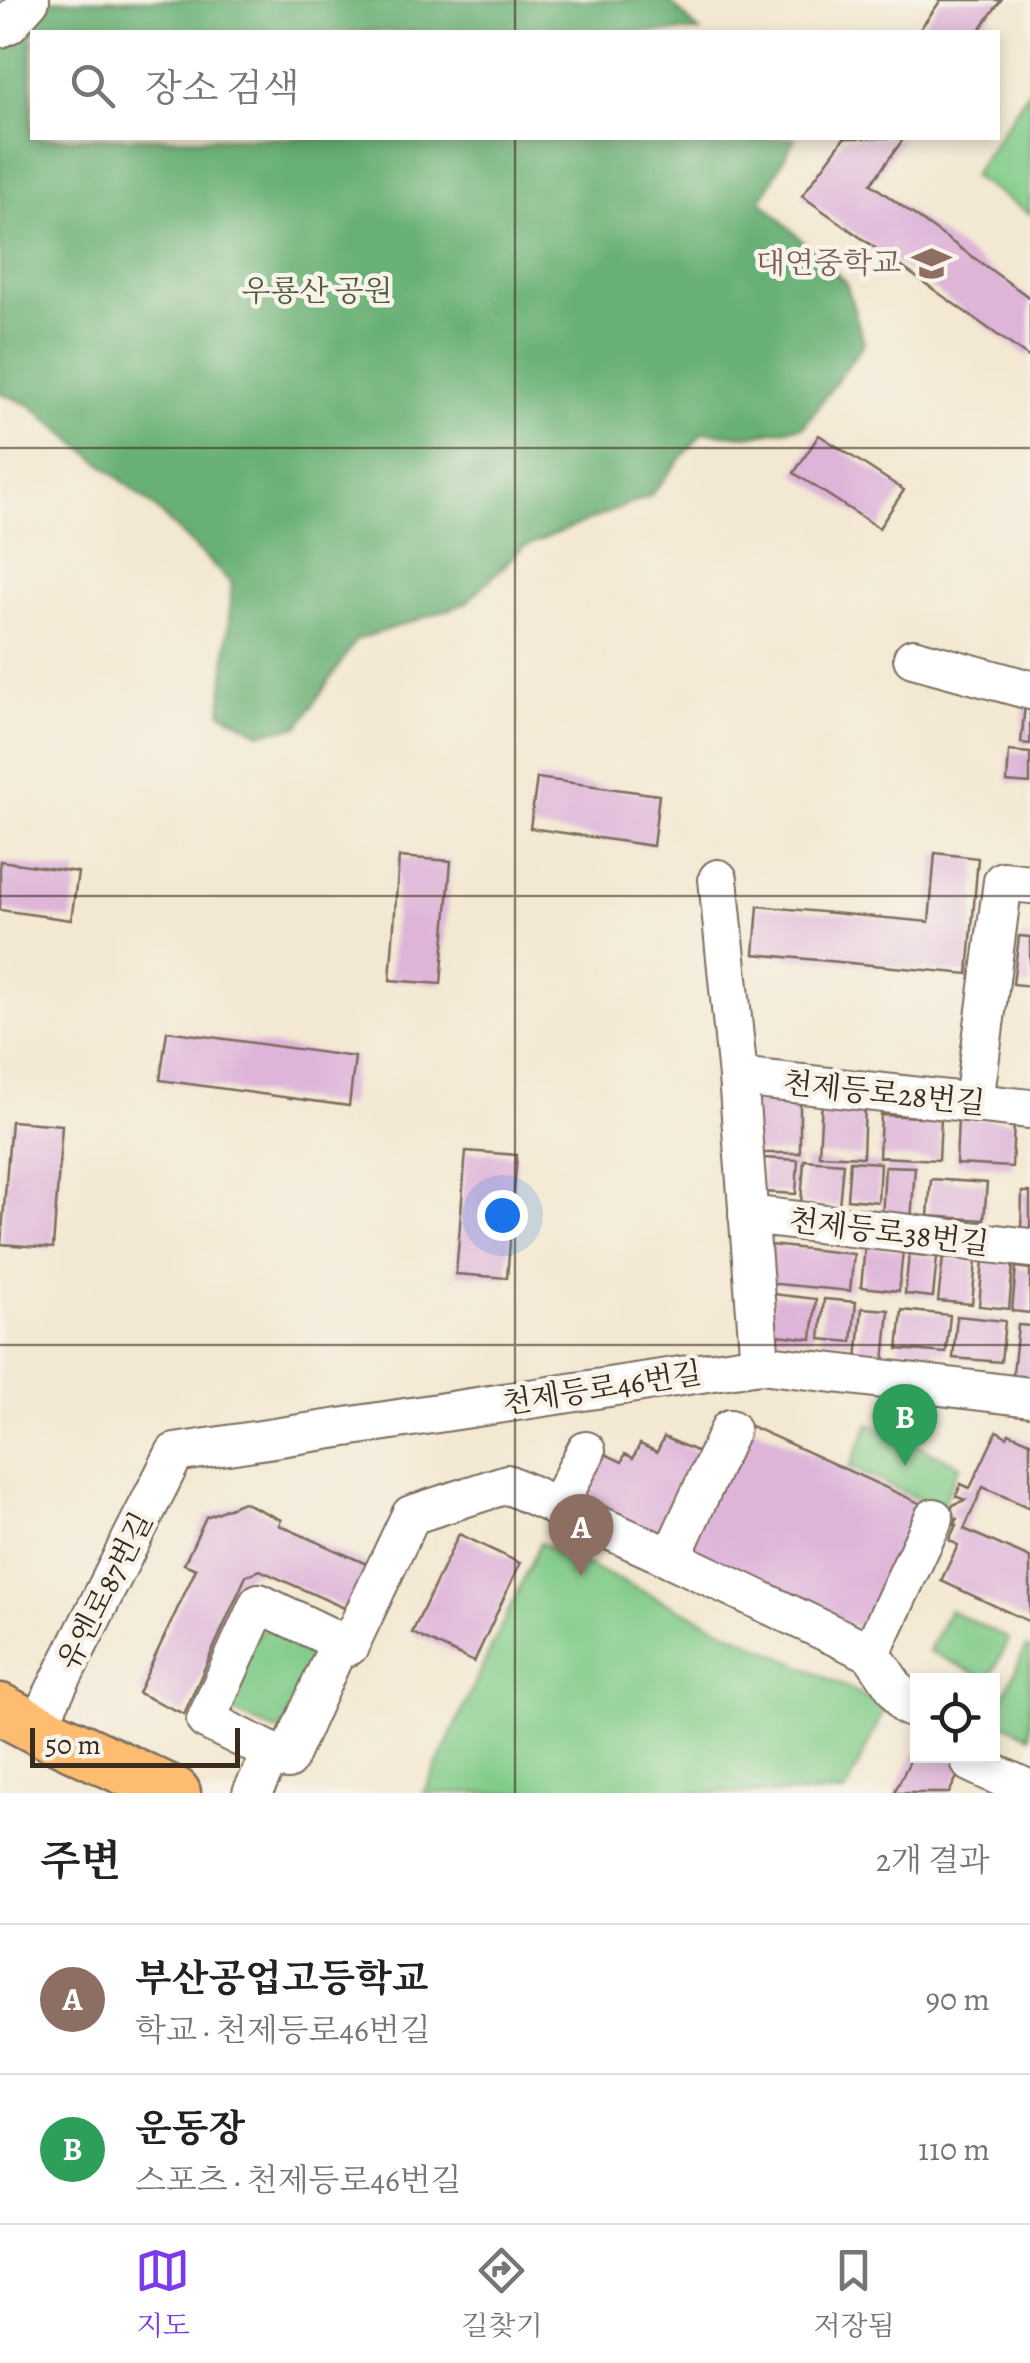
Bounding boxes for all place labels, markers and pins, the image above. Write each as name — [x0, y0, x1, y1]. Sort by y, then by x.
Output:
school or university icon: 대연중학교 — [910, 242, 952, 284]
place label: 대연중학교 — [756, 243, 901, 283]
pin: B — [872, 1384, 938, 1466]
pin: A — [548, 1494, 614, 1576]

